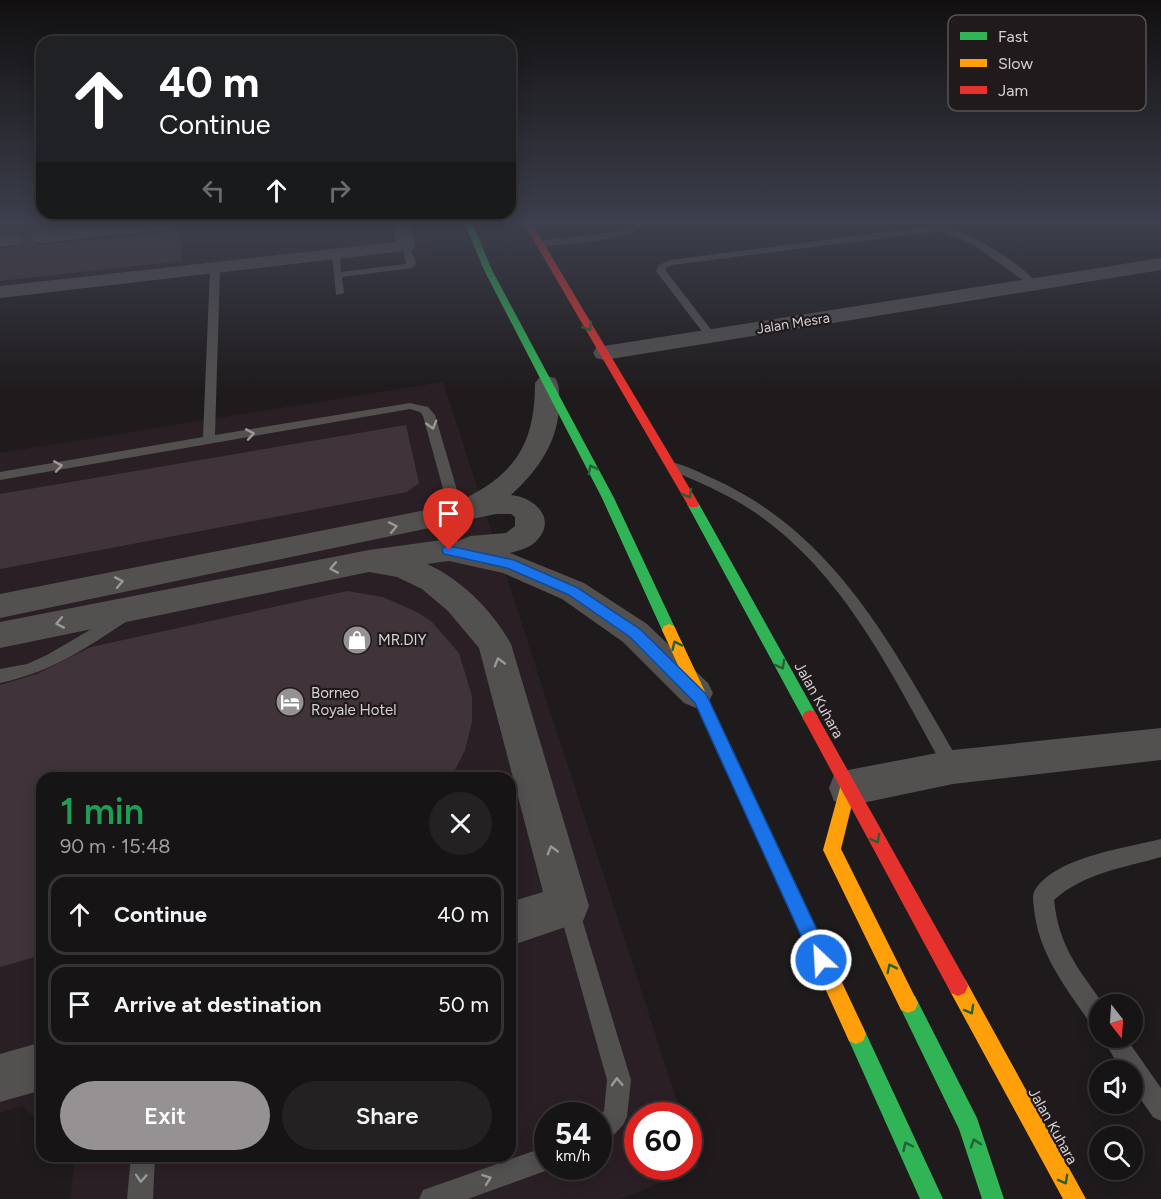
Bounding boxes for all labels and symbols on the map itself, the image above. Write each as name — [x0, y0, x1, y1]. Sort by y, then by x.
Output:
legend — [948, 15, 1146, 111]
text: Fast — [998, 27, 1028, 46]
text: Slow — [998, 54, 1033, 73]
text: Jam — [998, 81, 1028, 100]
street label: Jalan Mesra — [755, 309, 831, 338]
one-way arrow — [581, 321, 592, 331]
one-way arrow — [425, 419, 437, 430]
one-way arrow — [245, 428, 255, 440]
one-way arrow — [52, 460, 62, 473]
one-way arrow — [588, 464, 599, 475]
pin — [423, 488, 474, 550]
one-way arrow — [681, 488, 692, 499]
one-way arrow — [387, 521, 397, 534]
one-way arrow — [329, 561, 339, 574]
one-way arrow — [114, 576, 124, 589]
one-way arrow — [56, 616, 66, 629]
shop icon: MR.DIY — [341, 624, 373, 656]
place label: MR.DIY — [378, 631, 427, 649]
one-way arrow — [672, 640, 684, 651]
one-way arrow — [494, 657, 506, 668]
one-way arrow — [774, 659, 785, 670]
street label: Jalan Kuhara — [791, 659, 847, 741]
place label: Borneo Royale Hotel — [311, 684, 397, 719]
hotel icon: Borneo Royale Hotel — [274, 686, 306, 718]
one-way arrow — [869, 833, 880, 843]
one-way arrow — [547, 845, 559, 856]
position arrow — [789, 928, 853, 992]
one-way arrow — [886, 963, 898, 974]
north arrow — [1089, 994, 1143, 1048]
one-way arrow — [963, 1003, 975, 1014]
one-way arrow — [610, 1077, 623, 1086]
street label: Jalan Kuhara — [1025, 1085, 1081, 1167]
speed limit sign: 60 — [624, 1102, 702, 1180]
one-way arrow — [970, 1138, 982, 1149]
one-way arrow — [903, 1141, 915, 1152]
one-way arrow — [135, 1173, 148, 1182]
one-way arrow — [481, 1174, 492, 1187]
one-way arrow — [1057, 1174, 1069, 1185]

